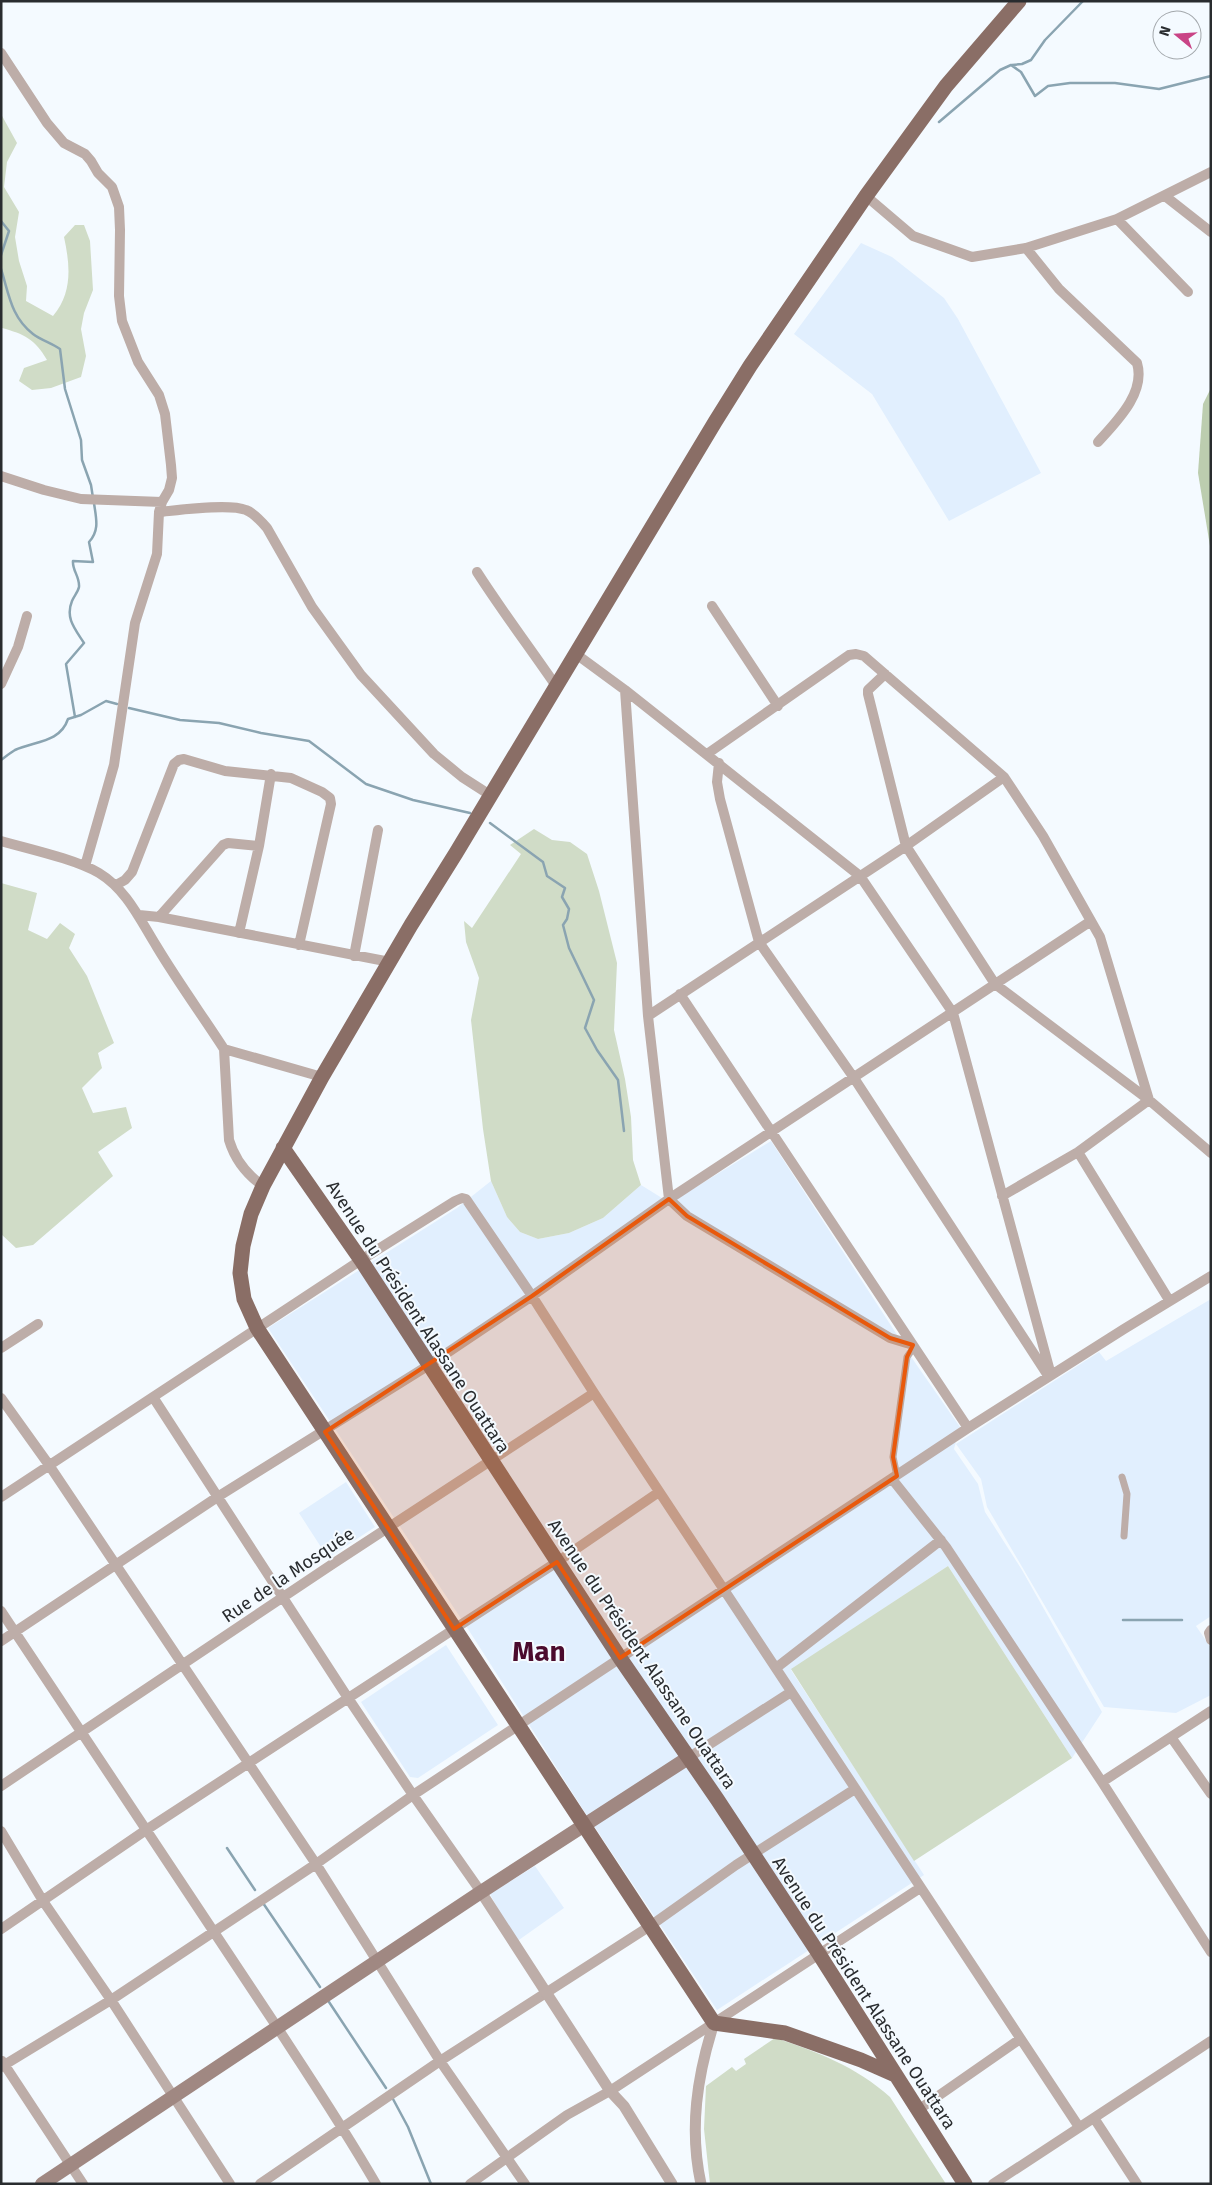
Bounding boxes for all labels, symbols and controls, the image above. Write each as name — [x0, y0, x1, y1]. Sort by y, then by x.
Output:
north arrow — [1152, 10, 1202, 60]
text: N — [1156, 24, 1175, 38]
street label: Avenue du Président Alassane Ouattara — [321, 1177, 515, 1457]
street label: Avenue du Président Alassane Ouattara — [543, 1515, 741, 1793]
street label: Rue de la Mosquée — [218, 1523, 358, 1627]
district label: Man — [512, 1635, 566, 1668]
street label: Avenue du Président Alassane Ouattara — [767, 1853, 961, 2133]

